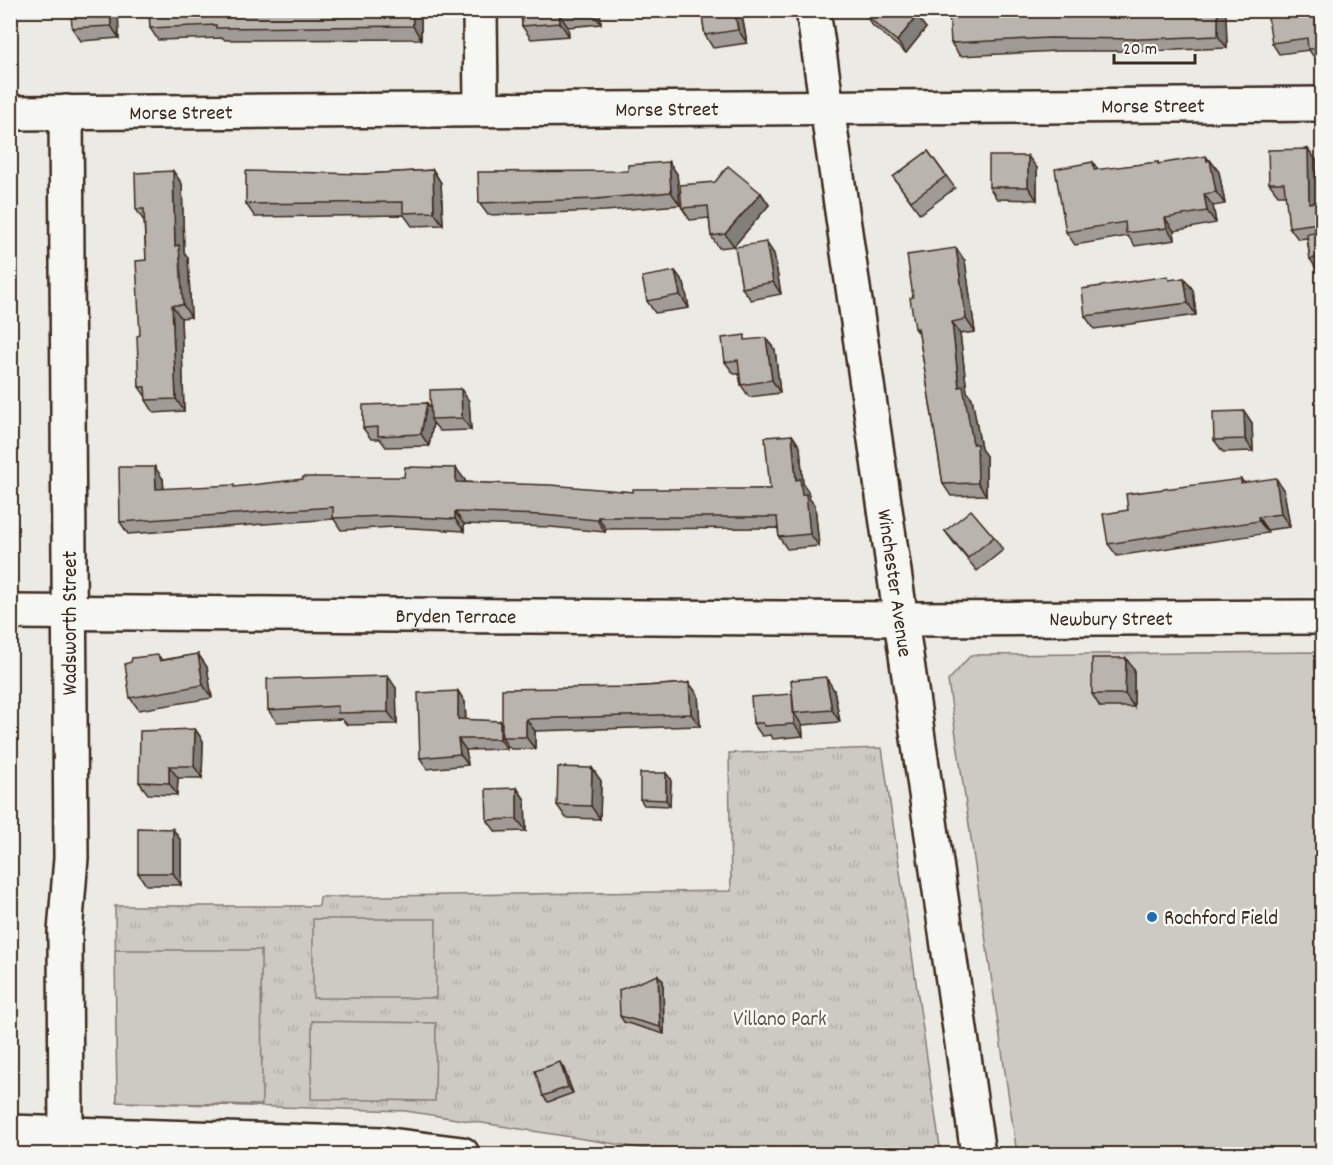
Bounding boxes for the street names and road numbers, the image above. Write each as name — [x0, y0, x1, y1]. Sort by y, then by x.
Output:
street label: Morse Street — [1101, 93, 1205, 124]
street label: Morse Street — [615, 96, 719, 127]
street label: Morse Street — [129, 99, 233, 130]
street label: Winchester Avenue — [867, 508, 918, 659]
street label: Wadsworth Street — [57, 551, 87, 695]
street label: Bryden Terrace — [395, 603, 516, 634]
street label: Newbury Street — [1049, 606, 1173, 636]

